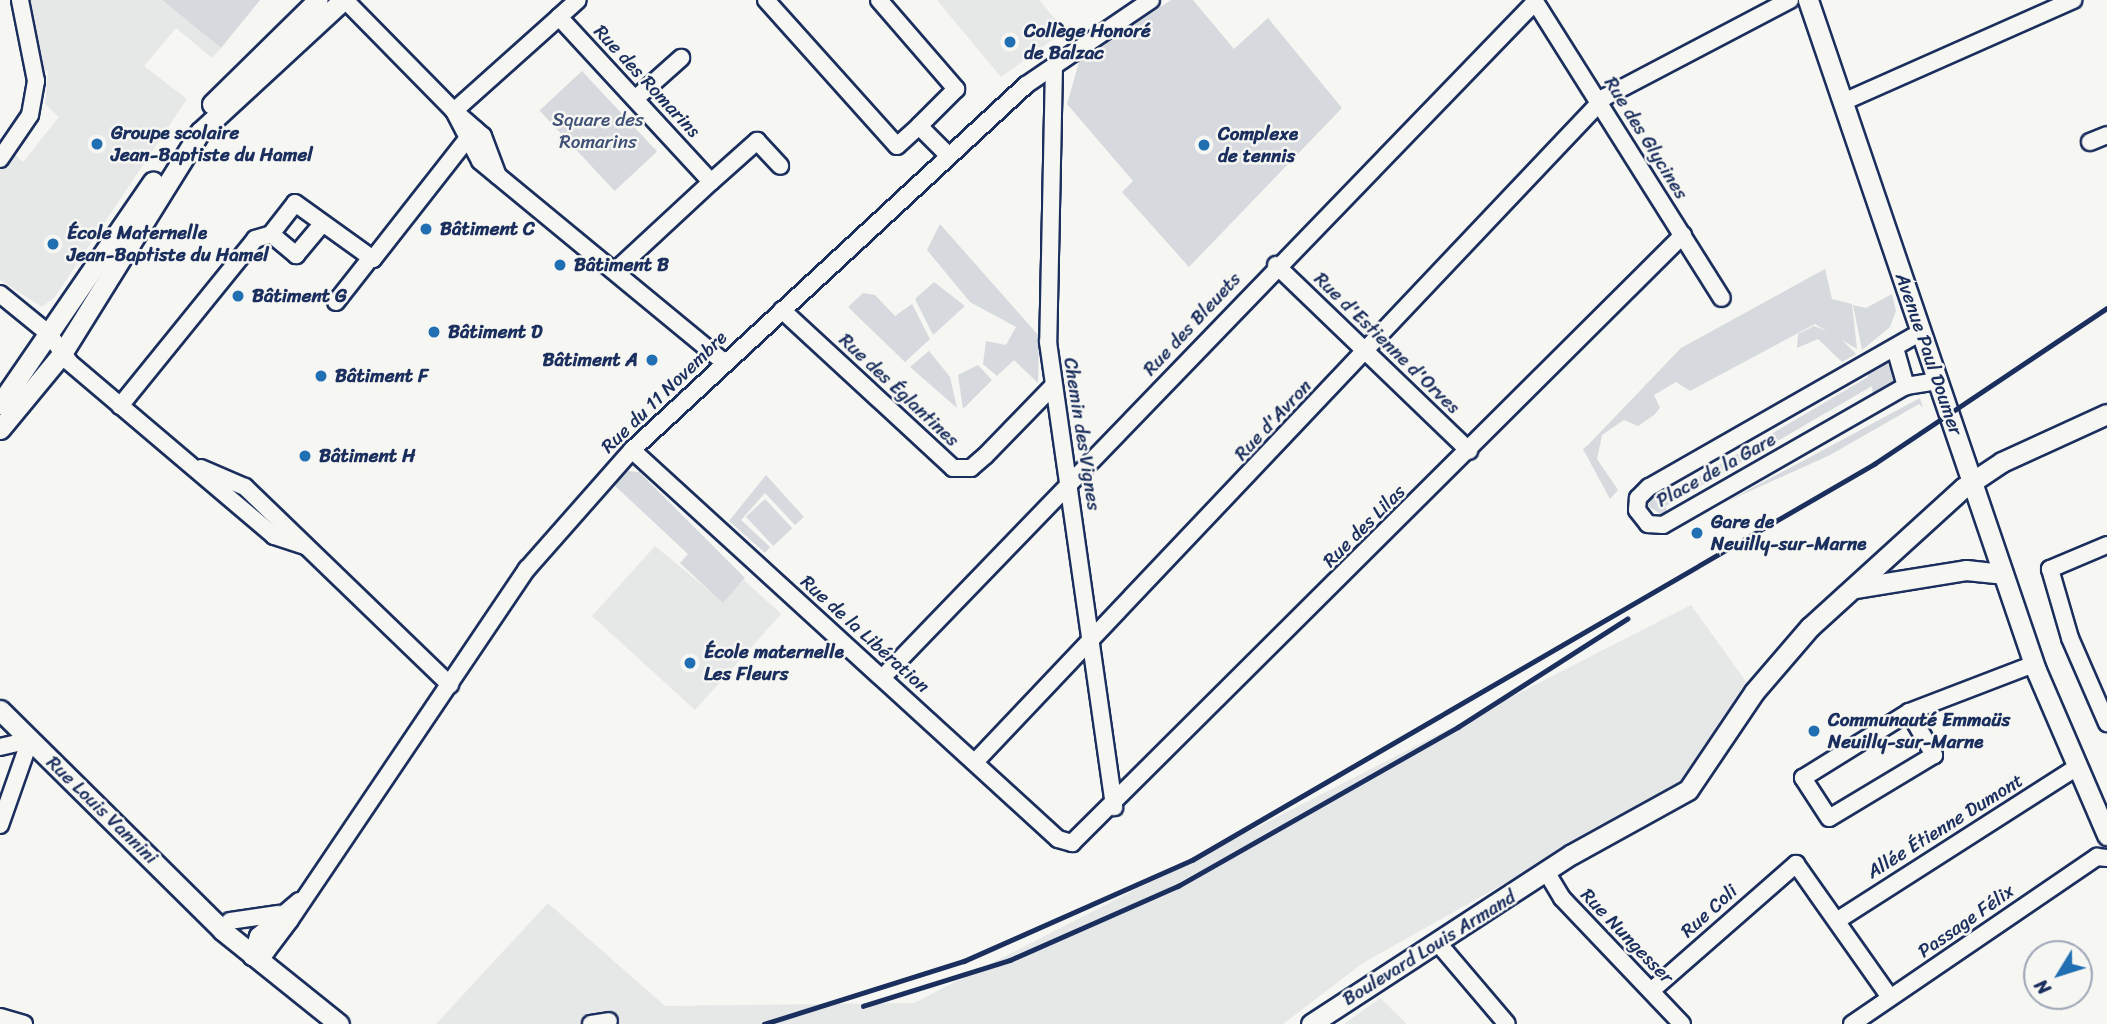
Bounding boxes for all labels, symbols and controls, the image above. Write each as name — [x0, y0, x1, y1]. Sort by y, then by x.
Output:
street label: Rue des Romarins — [588, 19, 706, 143]
place label: Collège Honoré de Balzac — [1024, 20, 1151, 64]
marker: Collège Honoré de Balzac — [1002, 34, 1018, 50]
street label: Rue des Glycines — [1599, 72, 1693, 204]
park label: Square des Romarins — [552, 109, 644, 153]
place label: Groupe scolaire Jean-Baptiste du Hamel — [111, 122, 313, 166]
place label: Complexe de tennis — [1218, 123, 1298, 167]
marker: Groupe scolaire Jean-Baptiste du Hamel — [89, 136, 105, 152]
marker: Complexe de tennis — [1196, 137, 1212, 153]
place label: Bâtiment C — [440, 218, 535, 240]
marker: Bâtiment C — [418, 221, 434, 237]
place label: École Maternelle Jean-Baptiste du Hamel — [67, 222, 269, 266]
marker: École Maternelle Jean-Baptiste du Hamel — [45, 236, 61, 252]
place label: Bâtiment B — [574, 254, 669, 276]
marker: Bâtiment B — [552, 257, 568, 273]
street label: Rue d'Estienne d'Orves — [1309, 267, 1465, 419]
street label: Rue des Bleuets — [1138, 268, 1246, 380]
street label: Avenue Paul Doumer — [1891, 270, 1967, 438]
place label: Bâtiment G — [252, 285, 347, 307]
marker: Bâtiment G — [230, 288, 246, 304]
place label: Bâtiment D — [448, 321, 542, 343]
marker: Bâtiment D — [426, 324, 442, 340]
street label: Rue du 11 Novembre — [596, 326, 732, 458]
street label: Rue des Églantines — [834, 328, 964, 452]
place label: Bâtiment A — [543, 349, 638, 371]
marker: Bâtiment A — [644, 352, 660, 368]
street label: Chemin des Vignes — [1059, 356, 1105, 512]
place label: Bâtiment F — [335, 365, 428, 387]
marker: Bâtiment F — [313, 368, 329, 384]
street label: Rue d'Avron — [1230, 375, 1316, 465]
street label: Place de la Gare — [1652, 427, 1780, 513]
place label: Bâtiment H — [319, 445, 415, 467]
marker: Bâtiment H — [297, 448, 313, 464]
street label: Rue des Lilas — [1318, 480, 1410, 572]
place label: Gare de Neuilly-sur-Marne — [1711, 511, 1866, 555]
marker: Gare de Neuilly-sur-Marne — [1689, 525, 1705, 541]
street label: Rue de la Libération — [796, 570, 934, 698]
place label: École maternelle Les Fleurs — [704, 641, 844, 685]
marker: École maternelle Les Fleurs — [682, 655, 698, 671]
place label: Communauté Emmaüs Neuilly-sur-Marne — [1828, 709, 2009, 753]
marker: Communauté Emmaüs Neuilly-sur-Marne — [1806, 723, 1822, 739]
street label: Rue Louis Vannini — [42, 752, 162, 868]
street label: Allée Étienne Dumont — [1863, 769, 2027, 883]
street label: Passage Félix — [1913, 879, 2019, 963]
street label: Rue Coli — [1676, 880, 1742, 942]
street label: Rue Nungesser — [1576, 884, 1678, 988]
street label: Boulevard Louis Armand — [1338, 885, 1520, 1011]
north arrow — [2023, 940, 2093, 1010]
text: N — [2026, 972, 2060, 1002]

